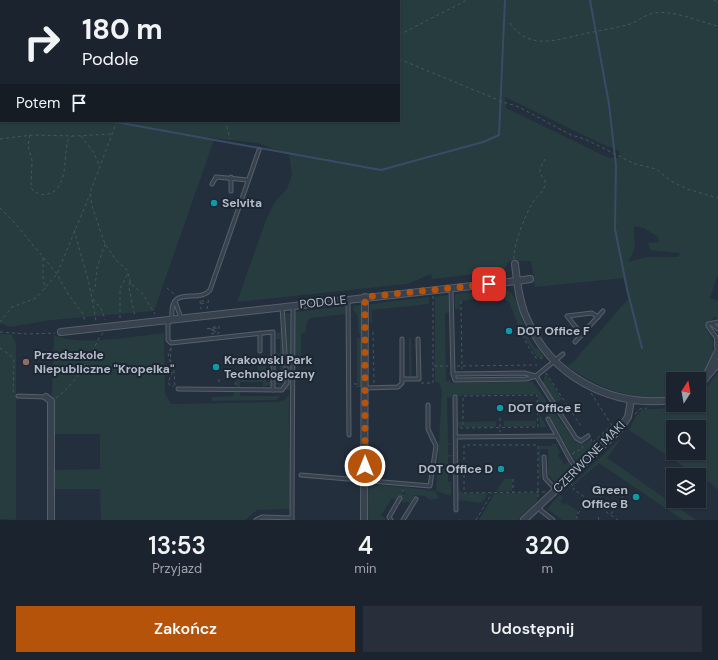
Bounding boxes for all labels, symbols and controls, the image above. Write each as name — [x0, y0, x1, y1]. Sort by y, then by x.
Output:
text: 180 m — [82, 11, 163, 48]
icon: right — [16, 16, 68, 68]
text: Podole — [82, 47, 139, 71]
icon: arrive — [68, 92, 90, 114]
text: Potem — [16, 93, 60, 113]
place label: Selvita — [222, 195, 262, 211]
marker: Selvita — [209, 198, 219, 208]
pin — [472, 267, 506, 301]
icon: arrive — [478, 273, 500, 295]
street label: PODOLE — [299, 292, 347, 312]
place label: DOT Office F — [517, 323, 590, 339]
marker: DOT Office F — [504, 326, 514, 336]
place label: Przedszkole Niepubliczne "Kropelka" — [34, 347, 174, 377]
place label: Krakowski Park Technologiczny — [224, 352, 316, 382]
marker: Przedszkole Niepubliczne "Kropelka" — [21, 357, 31, 367]
marker: Krakowski Park Technologiczny — [211, 362, 221, 372]
north arrow — [666, 372, 706, 412]
map controls — [666, 372, 706, 508]
place label: DOT Office E — [508, 400, 581, 416]
marker: DOT Office E — [495, 403, 505, 413]
street label: CZERWONE MAKI — [550, 418, 628, 496]
button: search — [666, 420, 706, 460]
position arrow — [344, 445, 386, 487]
place label: DOT Office D — [418, 461, 493, 477]
marker: DOT Office D — [496, 464, 506, 474]
button: layers — [666, 468, 706, 508]
place label: Green Office B — [582, 482, 628, 512]
marker: Green Office B — [631, 492, 641, 502]
text: 13:53 — [148, 530, 206, 561]
text: 4 — [358, 530, 373, 561]
text: 320 — [525, 530, 570, 561]
text: Przyjazd — [152, 560, 202, 577]
text: min — [354, 560, 377, 577]
text: m — [541, 560, 553, 577]
button: Zakończ — [16, 606, 355, 652]
button: Udostępnij — [363, 606, 702, 652]

